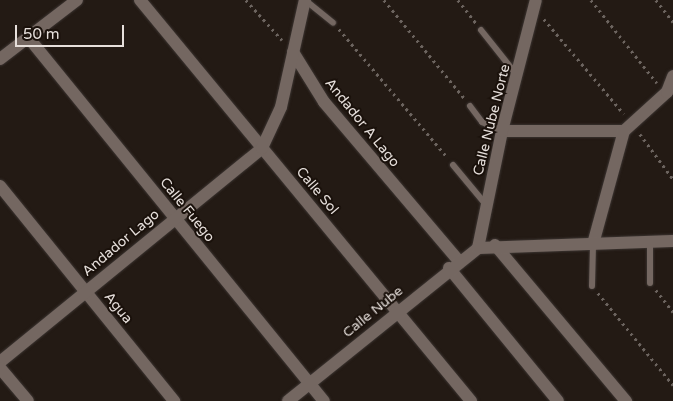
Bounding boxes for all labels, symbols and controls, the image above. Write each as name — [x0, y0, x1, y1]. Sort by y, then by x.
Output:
scale bar — [18, 15, 126, 47]
text: 50 m — [23, 25, 60, 43]
street label: Calle Nube Norte — [470, 63, 514, 177]
street label: Andador A Lago — [321, 75, 403, 171]
street label: Calle Sol — [292, 164, 342, 218]
street label: Calle Fuego — [156, 174, 218, 246]
street label: Andador Lago — [79, 206, 163, 280]
street label: Calle Nube — [340, 283, 406, 341]
street label: Agua — [100, 289, 136, 327]

